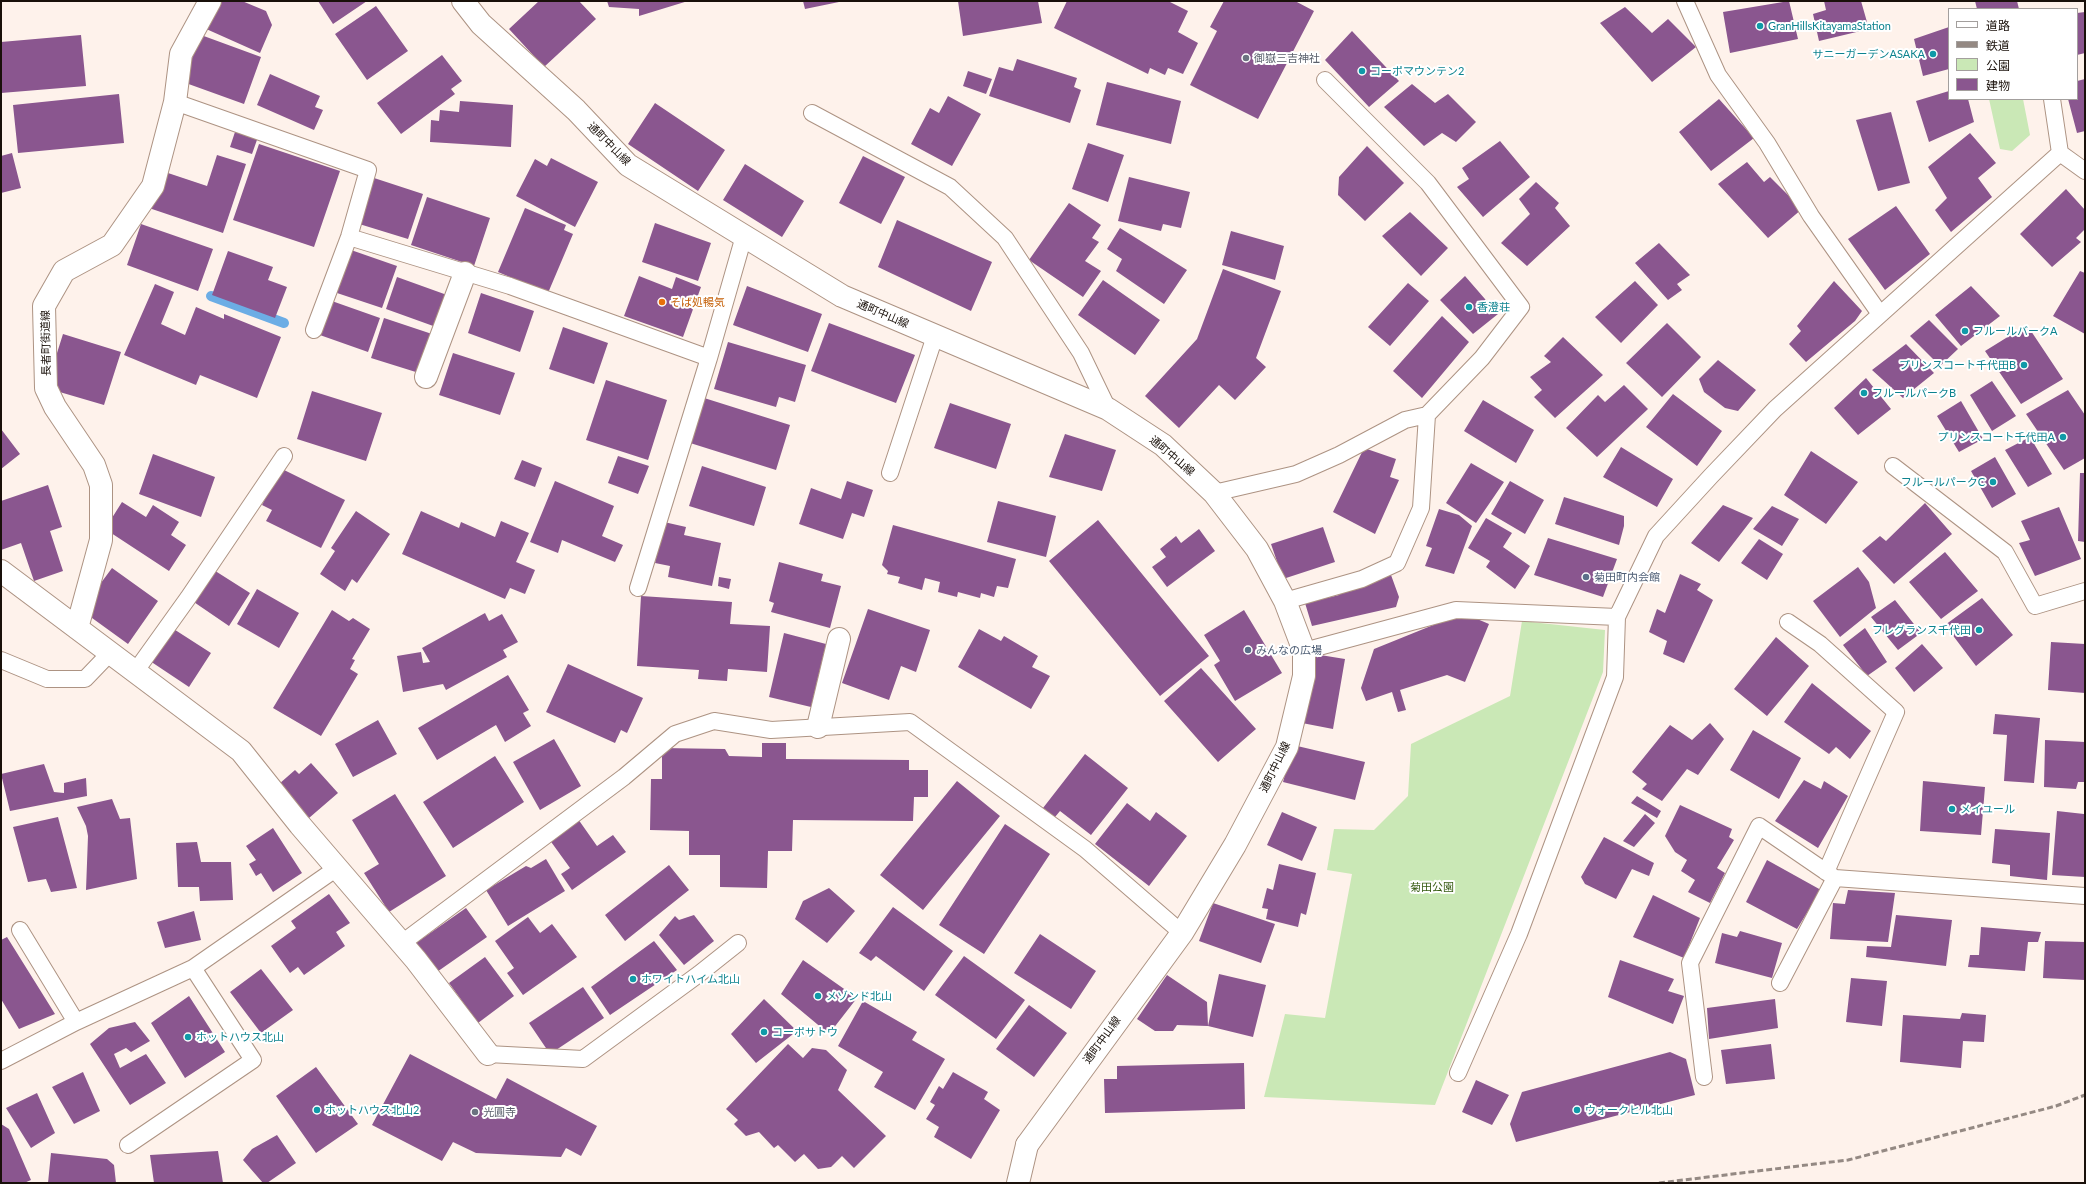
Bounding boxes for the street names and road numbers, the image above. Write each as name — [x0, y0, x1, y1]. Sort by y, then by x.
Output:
street label: 通町中山線 — [585, 120, 633, 168]
street label: 通町中山線 — [855, 297, 911, 331]
street label: 長者町街道線 — [39, 310, 53, 376]
street label: 通町中山線 — [1147, 433, 1197, 479]
street label: 通町中山線 — [1257, 739, 1293, 795]
street label: 通町中山線 — [1080, 1014, 1124, 1066]

